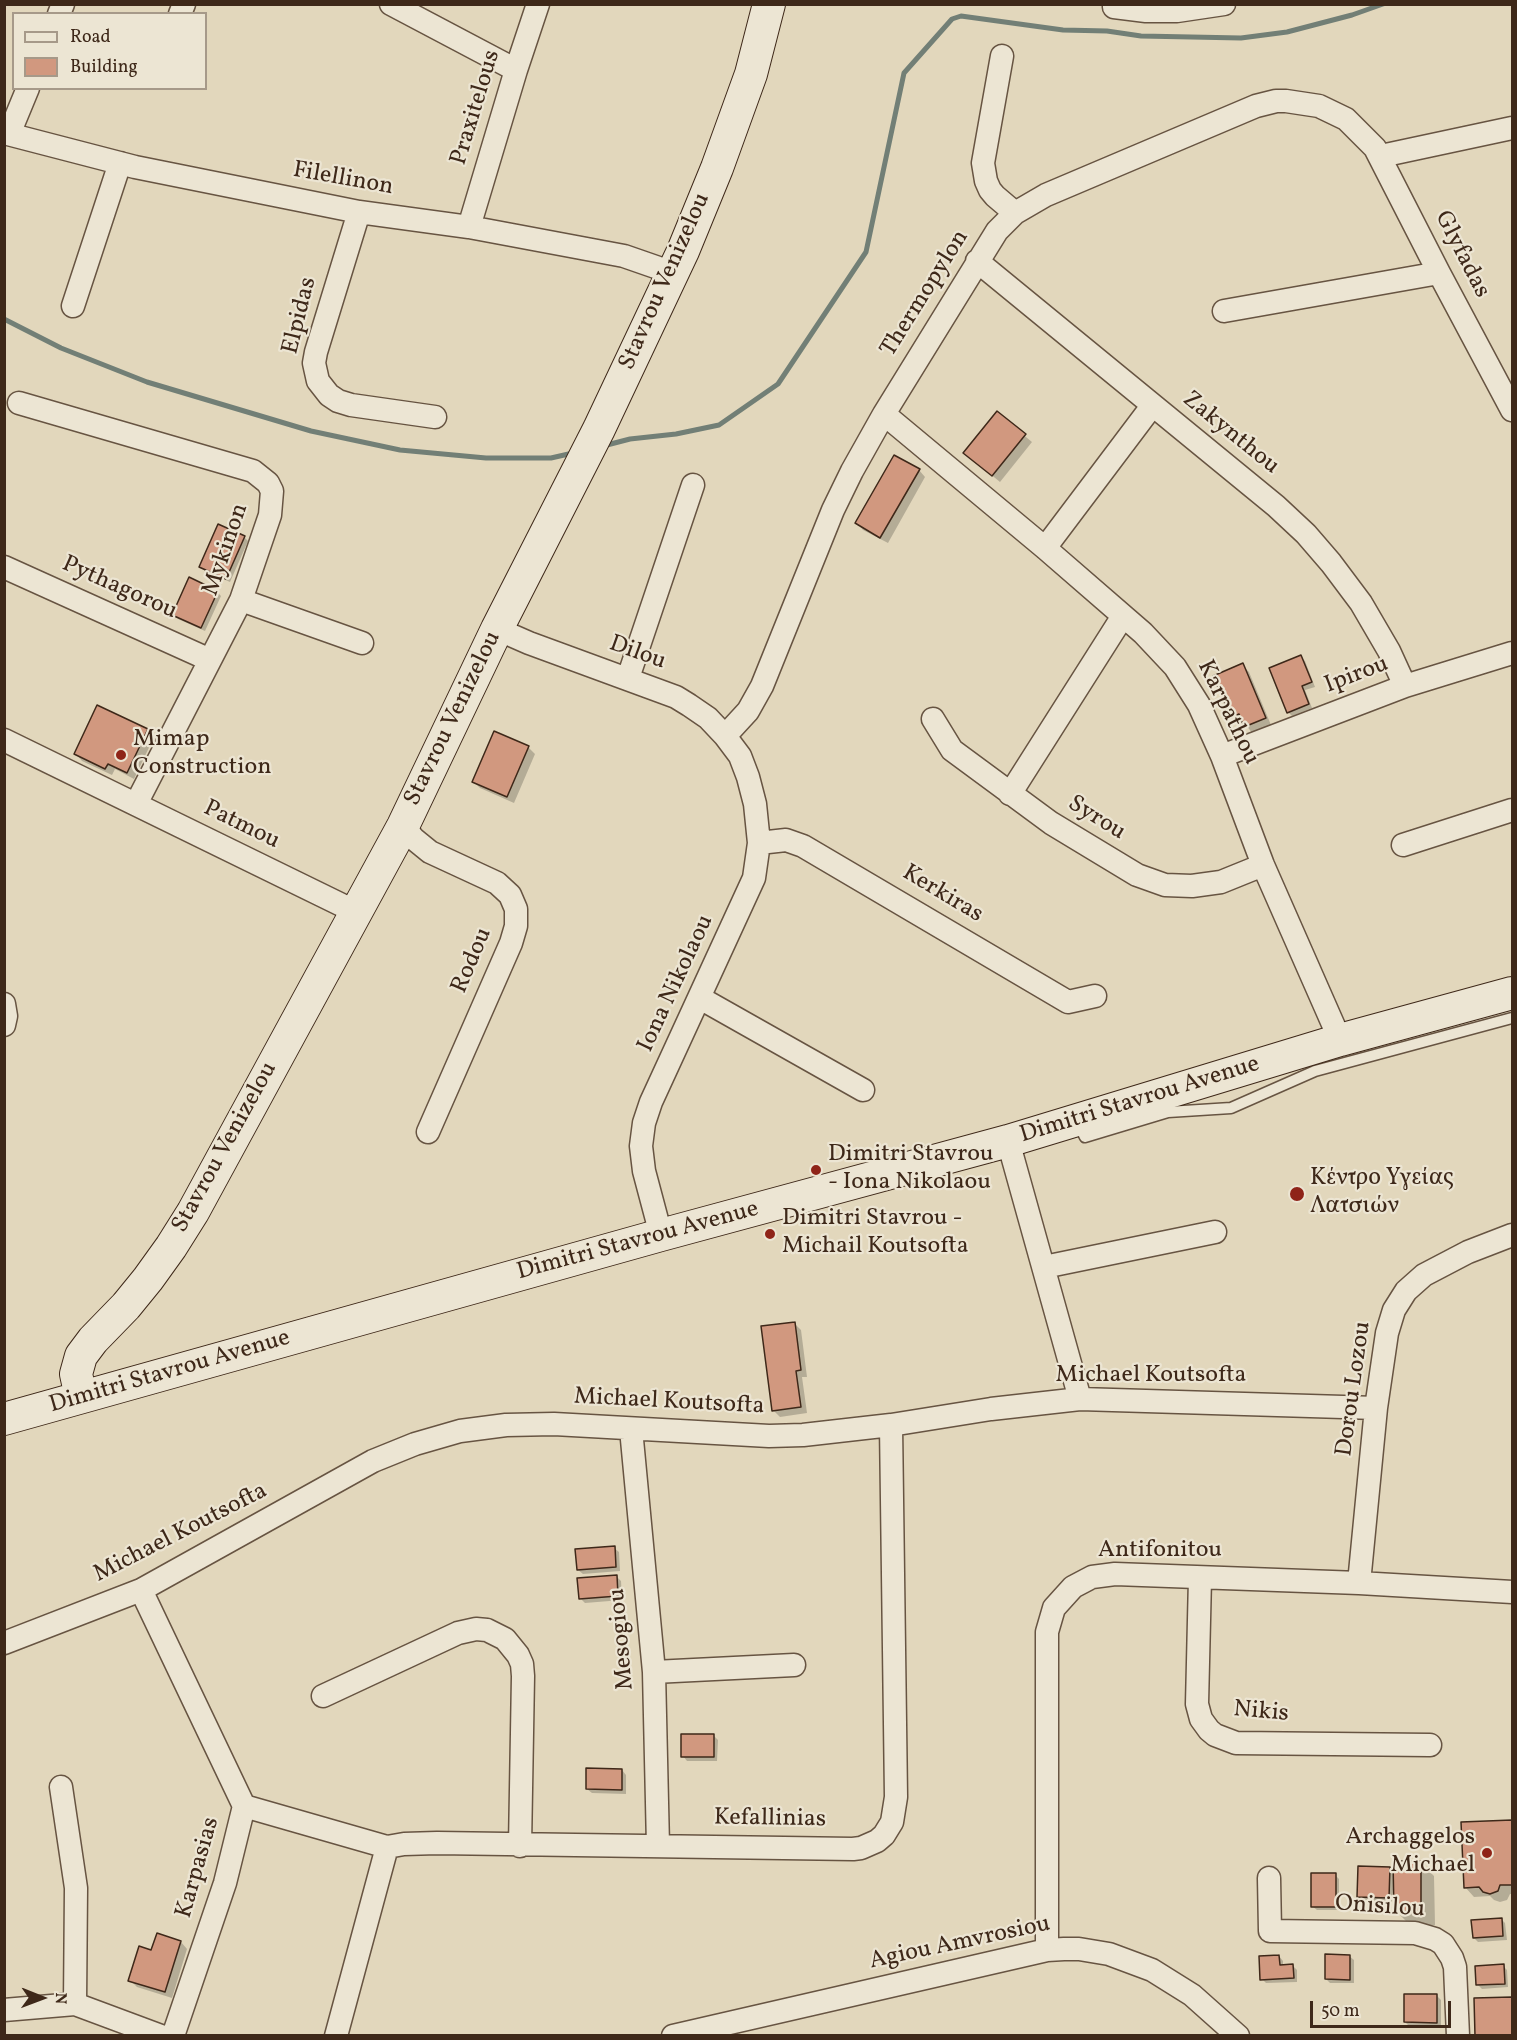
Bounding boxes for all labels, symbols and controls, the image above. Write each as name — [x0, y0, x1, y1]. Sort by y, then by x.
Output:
legend — [12, 12, 207, 90]
text: Road — [70, 25, 111, 50]
street label: Praxitelous — [446, 47, 508, 169]
text: Building — [70, 55, 138, 80]
street label: Filellinon — [291, 157, 395, 203]
street label: Stavrou Venizelou — [614, 189, 718, 375]
street label: Glyfadas — [1427, 207, 1495, 303]
street label: Thermopylon — [876, 225, 976, 363]
street label: Elpidas — [278, 275, 324, 357]
street label: Zakynthou — [1176, 386, 1284, 482]
street label: Mykinon — [198, 500, 256, 600]
street label: Pythagorou — [57, 551, 181, 627]
street label: Stavrou Venizelou — [399, 627, 509, 811]
street label: Dilou — [605, 631, 669, 677]
street label: Ipirou — [1321, 651, 1393, 701]
street label: Karpathou — [1189, 656, 1265, 770]
place label: Mimap Construction — [133, 727, 272, 783]
marker: Mimap Construction — [114, 748, 128, 762]
street label: Syrou — [1062, 790, 1130, 848]
street label: Patmou — [198, 795, 284, 857]
street label: Kerkiras — [896, 860, 988, 930]
street label: Iona Nikolaou — [633, 911, 721, 1057]
street label: Rodou — [446, 924, 500, 998]
street label: Dimitri Stavrou Avenue — [1017, 1051, 1263, 1151]
street label: Stavrou Venizelou — [167, 1058, 285, 1238]
place label: Dimitri Stavrou - Iona Nikolaou — [828, 1142, 994, 1198]
marker: Dimitri Stavrou - Iona Nikolaou — [809, 1163, 823, 1177]
place label: Κέντρο Υγείας Λατσιών — [1310, 1166, 1454, 1222]
marker: Κέντρο Υγείας Λατσιών — [1288, 1185, 1306, 1203]
street label: Dimitri Stavrou Avenue — [514, 1196, 762, 1288]
place label: Dimitri Stavrou - Michail Koutsofta — [782, 1206, 969, 1262]
marker: Dimitri Stavrou - Michail Koutsofta — [763, 1227, 777, 1241]
street label: Dorou Lozou — [1331, 1320, 1379, 1458]
street label: Dimitri Stavrou Avenue — [46, 1325, 294, 1421]
street label: Michael Koutsofta — [1056, 1363, 1246, 1391]
street label: Michael Koutsofta — [573, 1384, 765, 1422]
street label: Michael Koutsofta — [89, 1478, 273, 1590]
street label: Antifonitou — [1098, 1538, 1222, 1566]
street label: Mesogiou — [604, 1587, 642, 1691]
street label: Nikis — [1232, 1696, 1290, 1730]
street label: Kefallinias — [714, 1805, 826, 1835]
street label: Karpasias — [171, 1814, 227, 1922]
place label: Archaggelos Michael — [1346, 1825, 1475, 1881]
marker: Archaggelos Michael — [1480, 1846, 1494, 1860]
street label: Onisilou — [1334, 1890, 1426, 1926]
street label: Agiou Amvrosiou — [867, 1911, 1053, 1977]
north arrow — [12, 1968, 72, 2028]
scale bar — [1313, 1989, 1454, 2027]
text: N — [49, 1992, 71, 2004]
text: 50 m — [1321, 1999, 1360, 2024]

